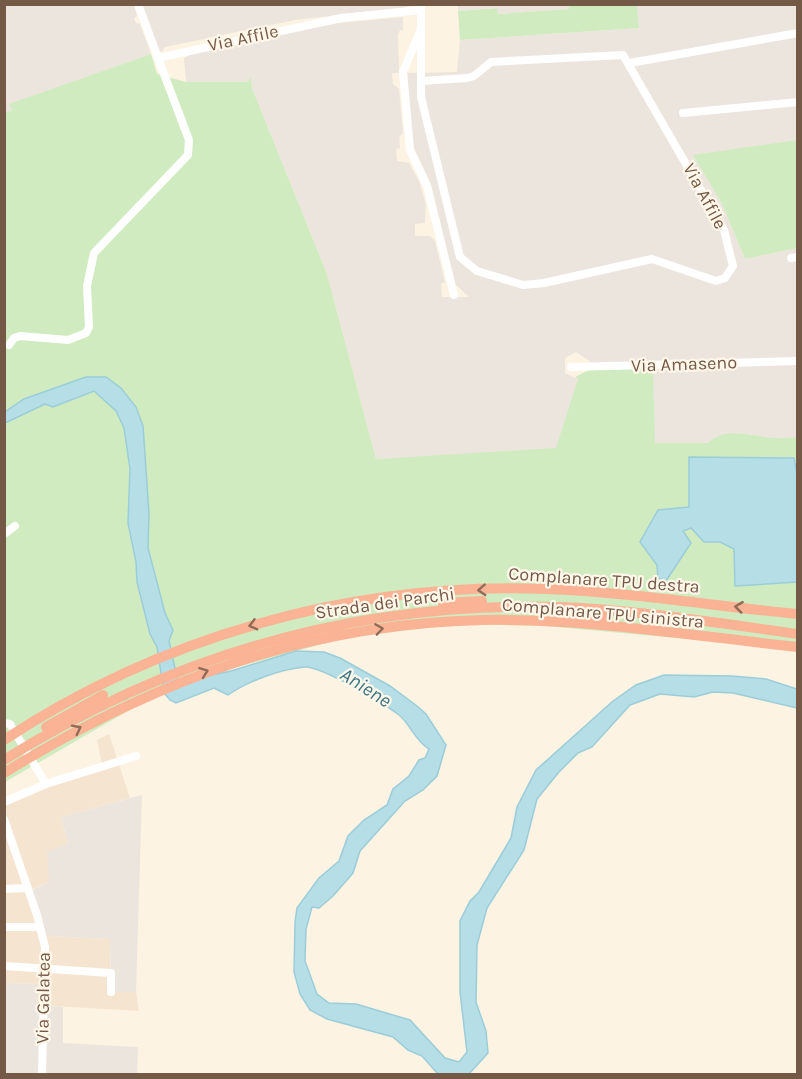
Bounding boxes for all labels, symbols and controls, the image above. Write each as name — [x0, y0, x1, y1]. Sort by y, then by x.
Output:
street label: Via Affile — [206, 20, 280, 56]
street label: Via Affile — [678, 159, 732, 233]
street label: Via Amaseno — [631, 351, 737, 377]
street label: Complanare TPU destra — [508, 562, 700, 598]
street label: Strada dei Parchi — [314, 582, 456, 624]
one-way arrow — [478, 583, 487, 596]
street label: Complanare TPU sinistra — [501, 593, 705, 633]
one-way arrow — [735, 601, 744, 614]
one-way arrow — [248, 618, 259, 630]
one-way arrow — [374, 623, 383, 635]
water label: Aniene — [336, 663, 395, 712]
one-way arrow — [197, 667, 208, 679]
one-way arrow — [70, 725, 81, 737]
street label: Via Galatea — [31, 952, 55, 1044]

